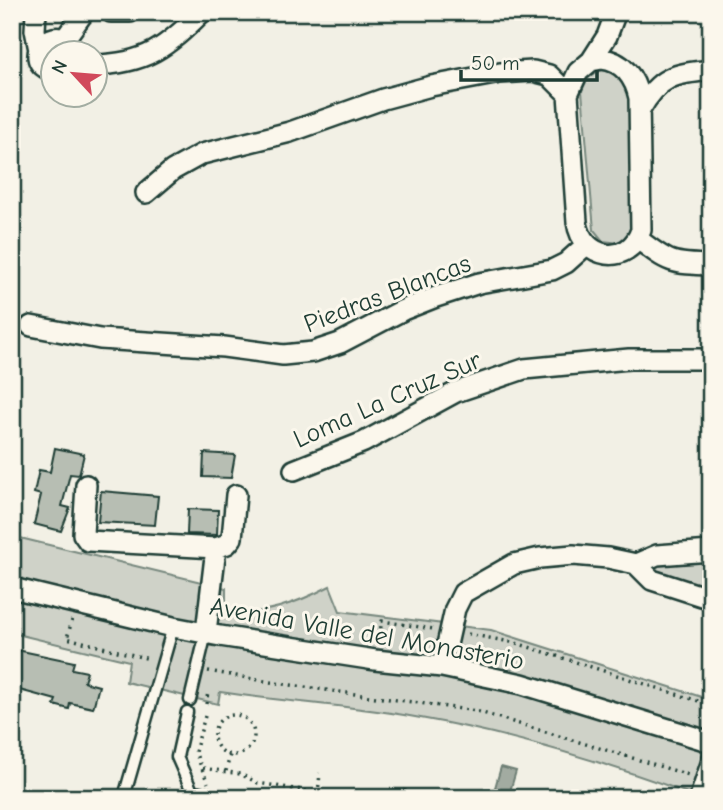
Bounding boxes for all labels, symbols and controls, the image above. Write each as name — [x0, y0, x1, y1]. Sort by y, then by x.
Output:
north arrow — [38, 38, 108, 108]
scale bar — [461, 38, 597, 82]
text: 50 m — [471, 51, 520, 75]
text: N — [47, 57, 72, 77]
street label: Piedras Blancas — [300, 248, 475, 340]
street label: Loma La Cruz Sur — [289, 345, 486, 455]
street label: Avenida Valle del Monasterio — [207, 592, 526, 676]

